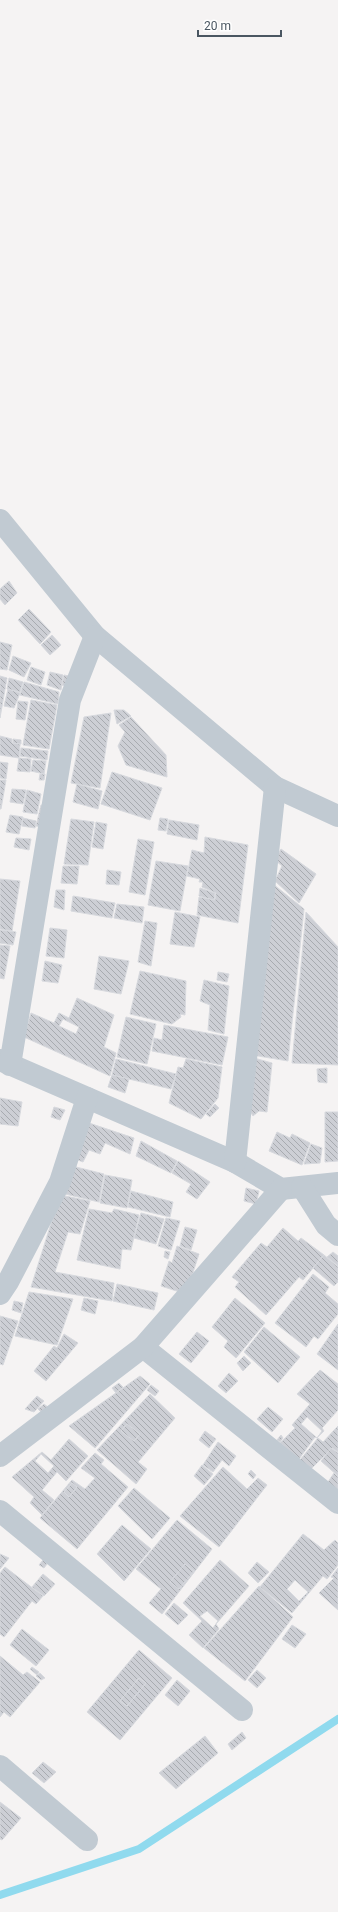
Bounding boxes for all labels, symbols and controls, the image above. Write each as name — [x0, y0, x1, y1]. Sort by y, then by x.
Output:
scale bar — [198, 12, 281, 38]
text: 20 m — [204, 19, 231, 33]

